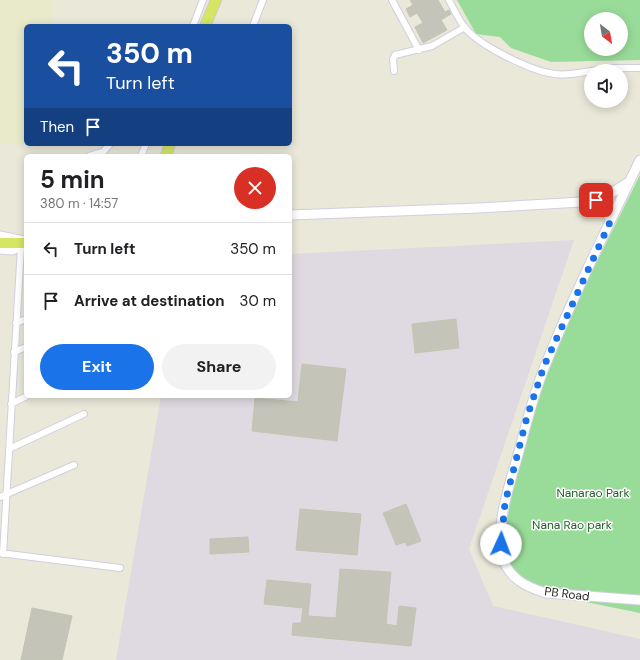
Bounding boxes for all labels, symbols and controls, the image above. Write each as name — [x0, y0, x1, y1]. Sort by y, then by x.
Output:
north arrow — [584, 12, 628, 56]
map controls — [584, 12, 628, 108]
text: 350 m — [106, 35, 193, 72]
icon: left — [40, 40, 92, 92]
button: sound — [584, 64, 628, 108]
text: Turn left — [106, 71, 175, 95]
icon: arrive — [82, 116, 104, 138]
text: Then — [40, 117, 74, 137]
text: 5 min — [40, 164, 105, 195]
button: close — [234, 167, 276, 209]
pin — [579, 183, 613, 217]
icon: arrive — [585, 189, 607, 211]
text: 380 m · 14:57 — [40, 195, 118, 212]
icon: left — [40, 238, 62, 260]
text: Turn left — [74, 239, 135, 259]
text: 350 m — [230, 239, 276, 259]
icon: arrive — [40, 290, 62, 312]
text: Arrive at destination — [74, 291, 225, 311]
text: 30 m — [240, 291, 276, 311]
button: Exit — [40, 344, 154, 390]
button: Share — [162, 344, 276, 390]
park label: Nanarao Park — [556, 485, 630, 501]
park label: Nana Rao park — [532, 517, 612, 533]
position arrow — [480, 523, 522, 565]
street label: PB Road — [544, 583, 590, 605]

